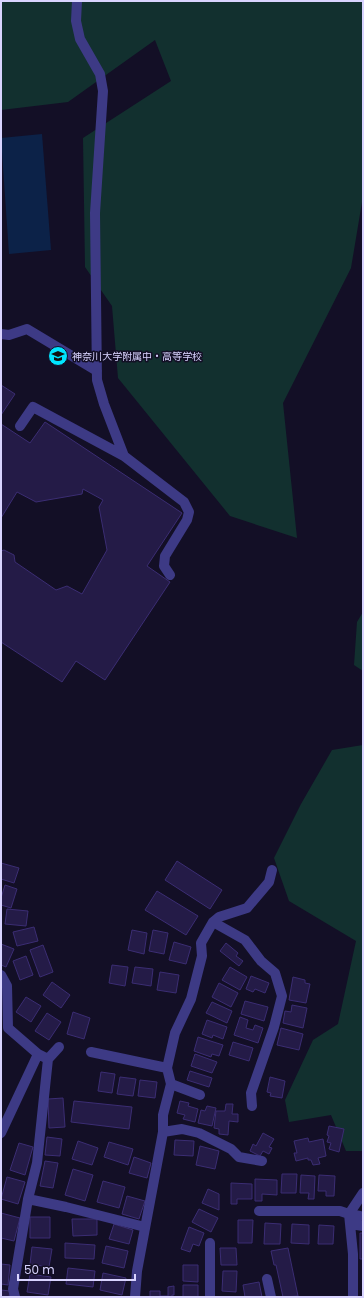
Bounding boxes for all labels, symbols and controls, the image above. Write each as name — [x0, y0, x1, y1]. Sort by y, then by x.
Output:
school or university icon: 神奈川大学附属中・高等学校 — [47, 345, 69, 367]
place label: 神奈川大学附属中・高等学校 — [72, 349, 202, 364]
scale bar — [18, 1256, 135, 1282]
text: 50 m — [24, 1261, 55, 1278]

